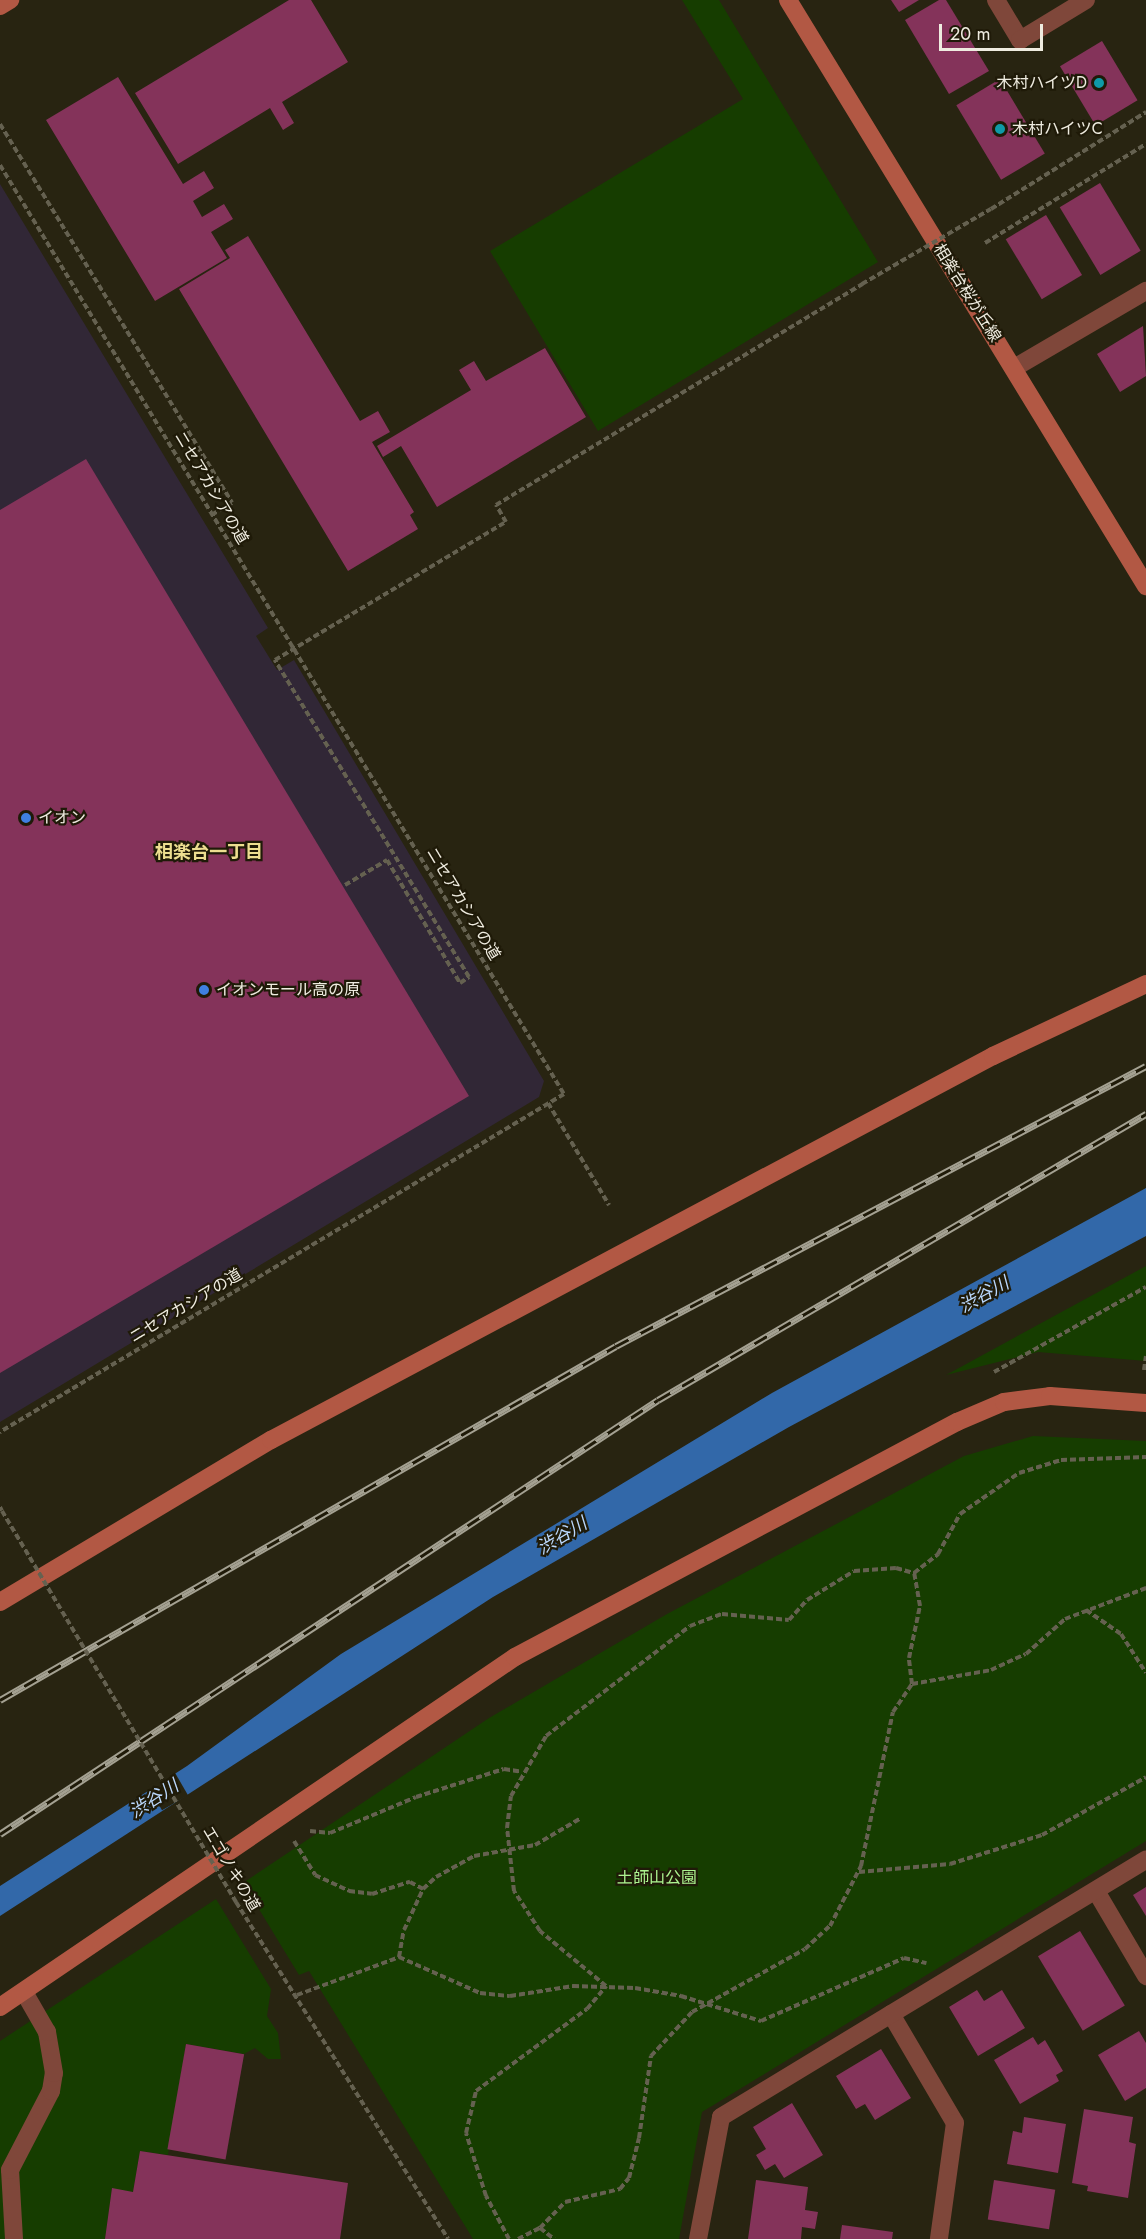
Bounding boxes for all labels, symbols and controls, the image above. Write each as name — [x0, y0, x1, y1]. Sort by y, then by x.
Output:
scale bar — [942, 12, 1046, 50]
text: 20 m — [950, 21, 990, 47]
place label: 木村ハイツD — [996, 73, 1087, 93]
marker: 木村ハイツD — [1092, 76, 1106, 90]
place label: 木村ハイツC — [1012, 119, 1103, 139]
marker: 木村ハイツC — [993, 122, 1007, 136]
street label: 相楽台桜が丘線 — [929, 240, 1005, 346]
street label: ニセアカシアの道 — [170, 428, 252, 548]
place label: イオン — [38, 808, 86, 828]
marker: イオン — [19, 811, 33, 825]
district label: 相楽台一丁目 — [155, 841, 263, 863]
street label: ニセアカシアの道 — [422, 844, 504, 964]
place label: イオンモール高の原 — [216, 980, 360, 1000]
marker: イオンモール高の原 — [197, 983, 211, 997]
street label: ニセアカシアの道 — [126, 1265, 246, 1347]
water label: 渋谷川 — [955, 1272, 1013, 1318]
water label: 渋谷川 — [533, 1513, 591, 1559]
water label: 渋谷川 — [125, 1775, 183, 1823]
street label: エゴノキの道 — [198, 1823, 264, 1915]
park label: 土師山公園 — [617, 1868, 697, 1888]

